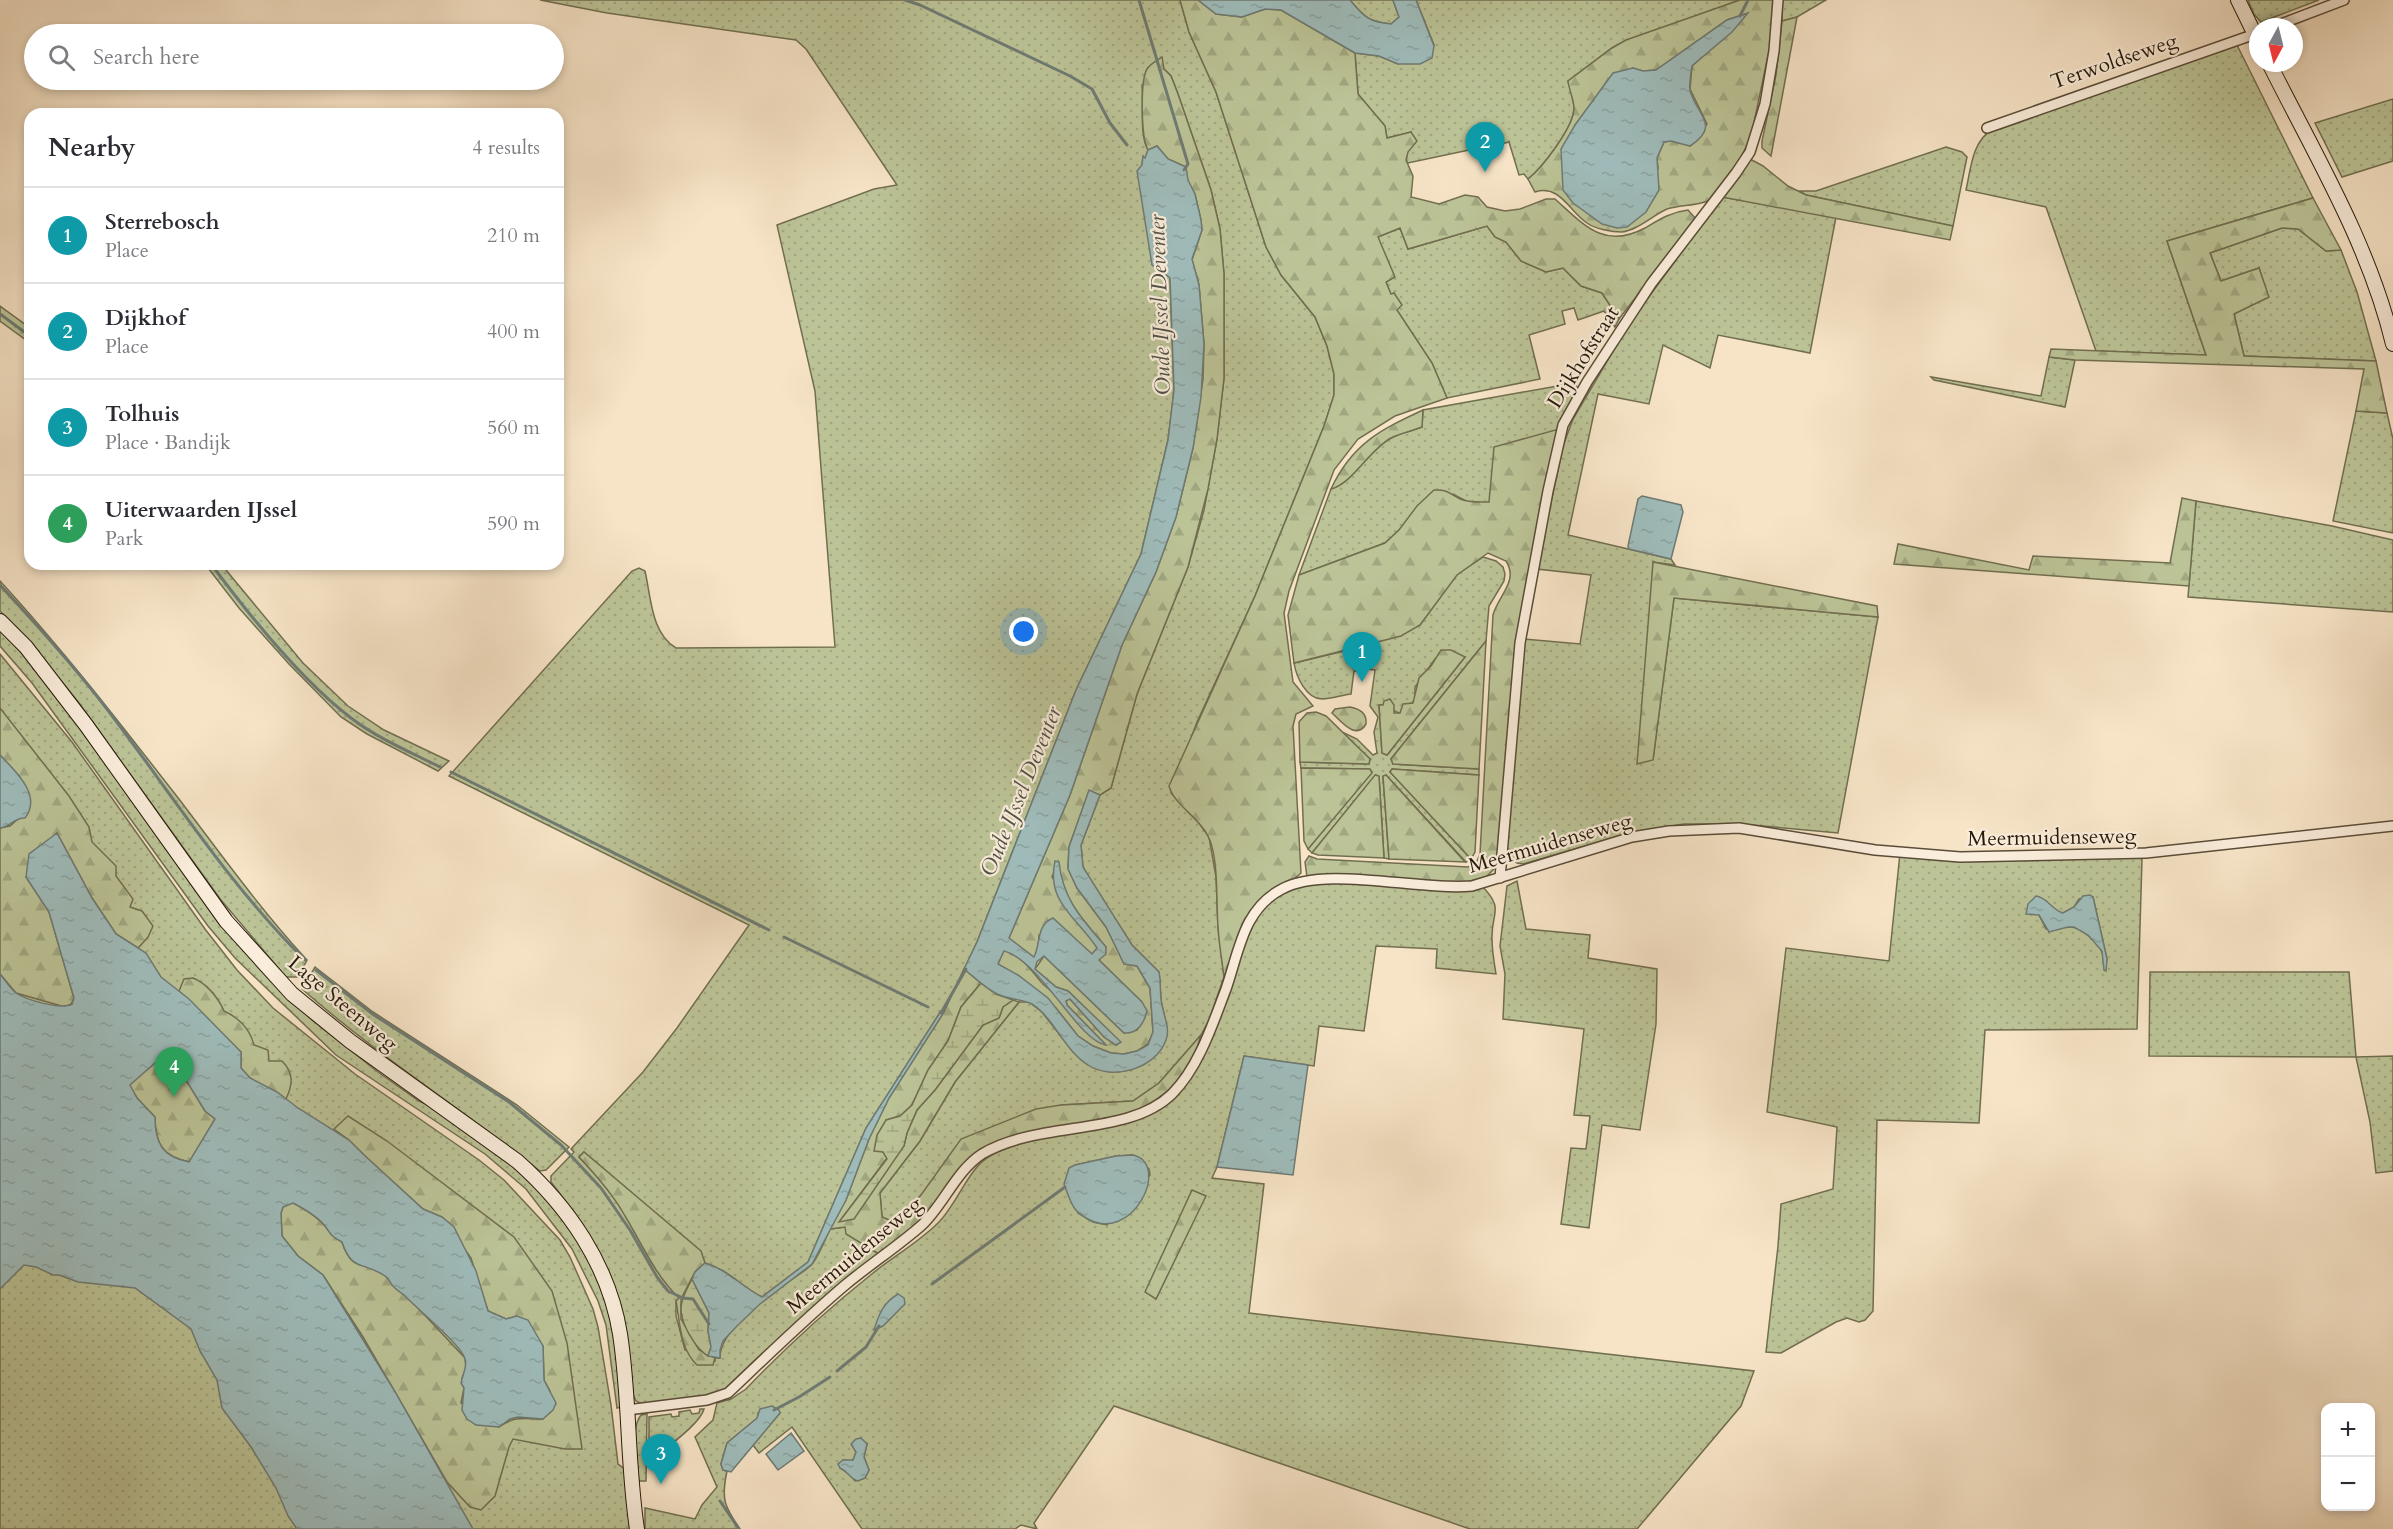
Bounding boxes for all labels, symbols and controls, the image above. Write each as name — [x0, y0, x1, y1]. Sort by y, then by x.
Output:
north arrow — [2249, 18, 2303, 72]
search box — [24, 24, 564, 90]
street label: Terwoldseweg — [2047, 26, 2182, 97]
icon: search — [45, 41, 78, 74]
text: Search here — [93, 42, 200, 72]
pin: 2 — [1466, 122, 1504, 172]
text: Nearby — [48, 130, 136, 165]
text: 4 results — [472, 134, 540, 161]
text: Sterrebosch — [105, 207, 220, 237]
water label: Oude IJssel Deventer — [1142, 213, 1178, 396]
text: 1 — [62, 222, 73, 249]
text: 210 m — [487, 222, 540, 249]
text: Place — [105, 237, 149, 264]
street label: Dijkhofstraat — [1541, 300, 1627, 414]
text: Dijkhof — [105, 303, 186, 333]
text: 2 — [62, 318, 73, 345]
text: 400 m — [487, 318, 540, 345]
text: Place — [105, 333, 149, 360]
text: Tolhuis — [105, 399, 179, 429]
text: 3 — [62, 414, 73, 441]
text: 560 m — [487, 414, 540, 441]
text: Place · Bandijk — [105, 429, 231, 456]
text: Uiterwaarden IJssel — [105, 495, 297, 525]
text: 4 — [62, 510, 73, 537]
text: 590 m — [487, 510, 540, 537]
text: Park — [105, 525, 143, 552]
your location — [1009, 617, 1038, 646]
pin: 1 — [1342, 632, 1382, 682]
water label: Oude IJssel Deventer — [973, 701, 1069, 881]
street label: Meermuidenseweg — [1465, 806, 1636, 881]
street label: Meermuidenseweg — [1967, 822, 2137, 853]
street label: Lage Steenweg — [282, 949, 404, 1058]
pin: 4 — [154, 1048, 194, 1097]
street label: Meermuidenseweg — [780, 1190, 929, 1321]
map controls — [2321, 1403, 2375, 1511]
button: + — [2321, 1403, 2375, 1457]
pin: 3 — [642, 1434, 680, 1484]
button: − — [2321, 1457, 2375, 1511]

